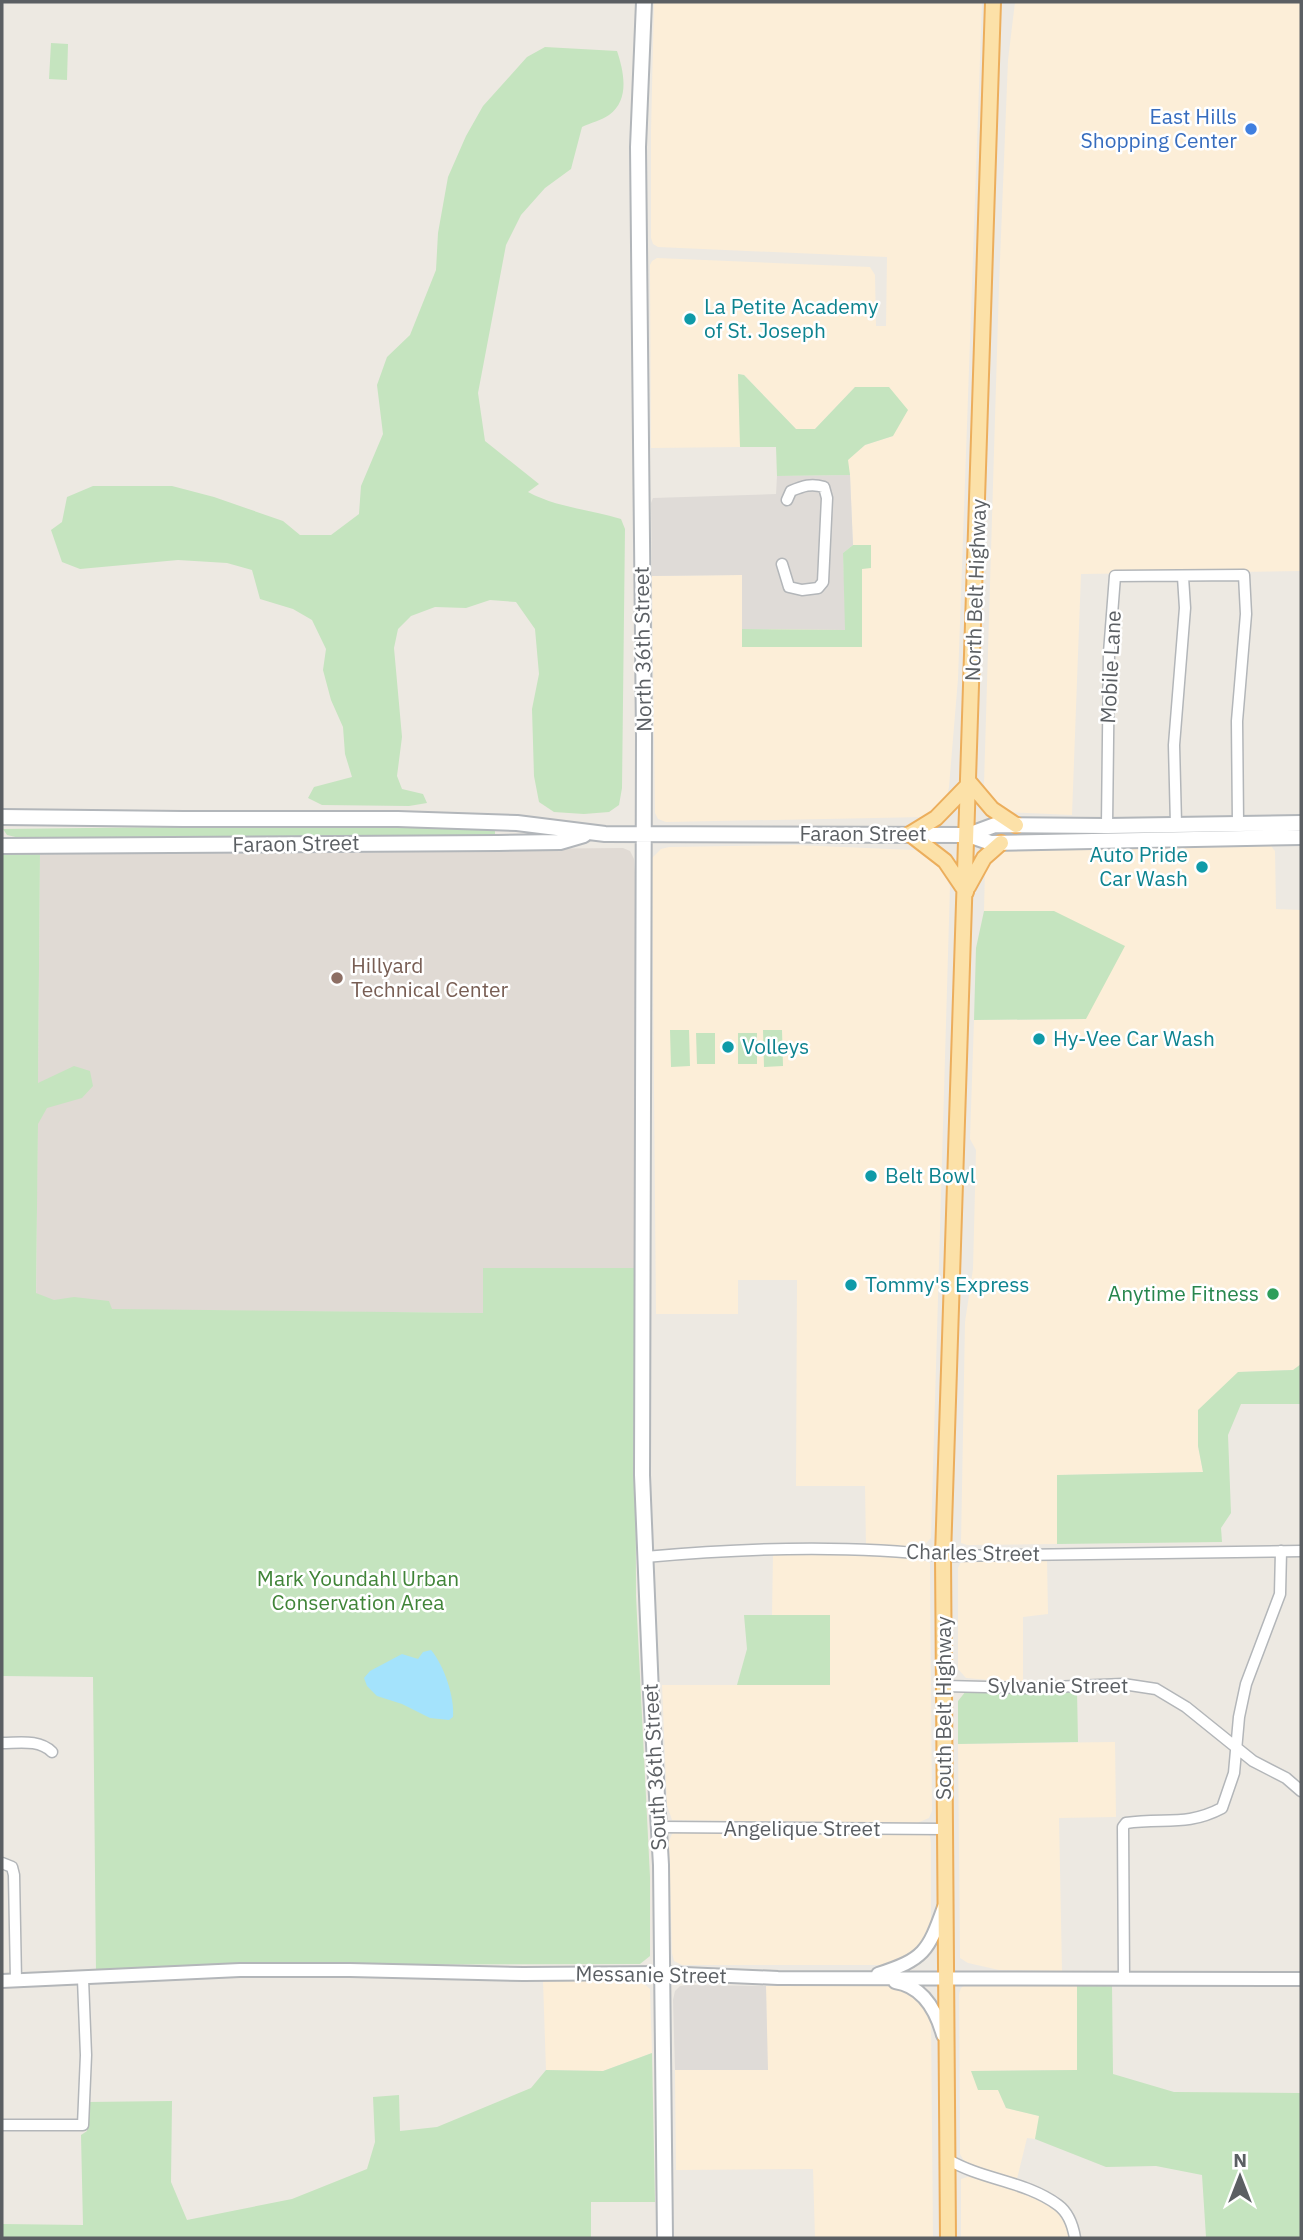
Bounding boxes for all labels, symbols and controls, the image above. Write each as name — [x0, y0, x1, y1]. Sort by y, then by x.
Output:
place label: East Hills Shopping Center — [1081, 102, 1237, 154]
marker: East Hills Shopping Center — [1243, 121, 1259, 137]
place label: La Petite Academy of St. Joseph — [704, 292, 879, 344]
marker: La Petite Academy of St. Joseph — [682, 311, 698, 327]
street label: North Belt Highway — [958, 498, 992, 682]
street label: North 36th Street — [627, 566, 657, 732]
street label: Mobile Lane — [1093, 609, 1127, 724]
street label: Faraon Street — [799, 819, 927, 847]
street label: Faraon Street — [232, 828, 360, 858]
place label: Auto Pride Car Wash — [1089, 840, 1188, 892]
marker: Auto Pride Car Wash — [1194, 859, 1210, 875]
place label: Hillyard Technical Center — [351, 951, 509, 1003]
marker: Hillyard Technical Center — [329, 970, 345, 986]
place label: Hy-Vee Car Wash — [1053, 1024, 1215, 1052]
marker: Hy-Vee Car Wash — [1031, 1031, 1047, 1047]
place label: Volleys — [742, 1032, 809, 1060]
marker: Volleys — [720, 1039, 736, 1055]
place label: Belt Bowl — [885, 1161, 976, 1189]
marker: Belt Bowl — [863, 1168, 879, 1184]
place label: Tommy's Express — [865, 1270, 1030, 1298]
marker: Tommy's Express — [843, 1277, 859, 1293]
place label: Anytime Fitness — [1108, 1279, 1259, 1307]
marker: Anytime Fitness — [1265, 1286, 1281, 1302]
street label: Charles Street — [906, 1537, 1040, 1567]
park label: Mark Youndahl Urban Conservation Area — [257, 1564, 459, 1616]
street label: South Belt Highway — [929, 1616, 957, 1800]
street label: Sylvanie Street — [988, 1671, 1128, 1699]
street label: South 36th Street — [636, 1683, 672, 1851]
street label: Angelique Street — [723, 1814, 881, 1842]
street label: Messanie Street — [575, 1959, 727, 1989]
north arrow — [1205, 2142, 1275, 2212]
text: N — [1233, 2148, 1247, 2172]

